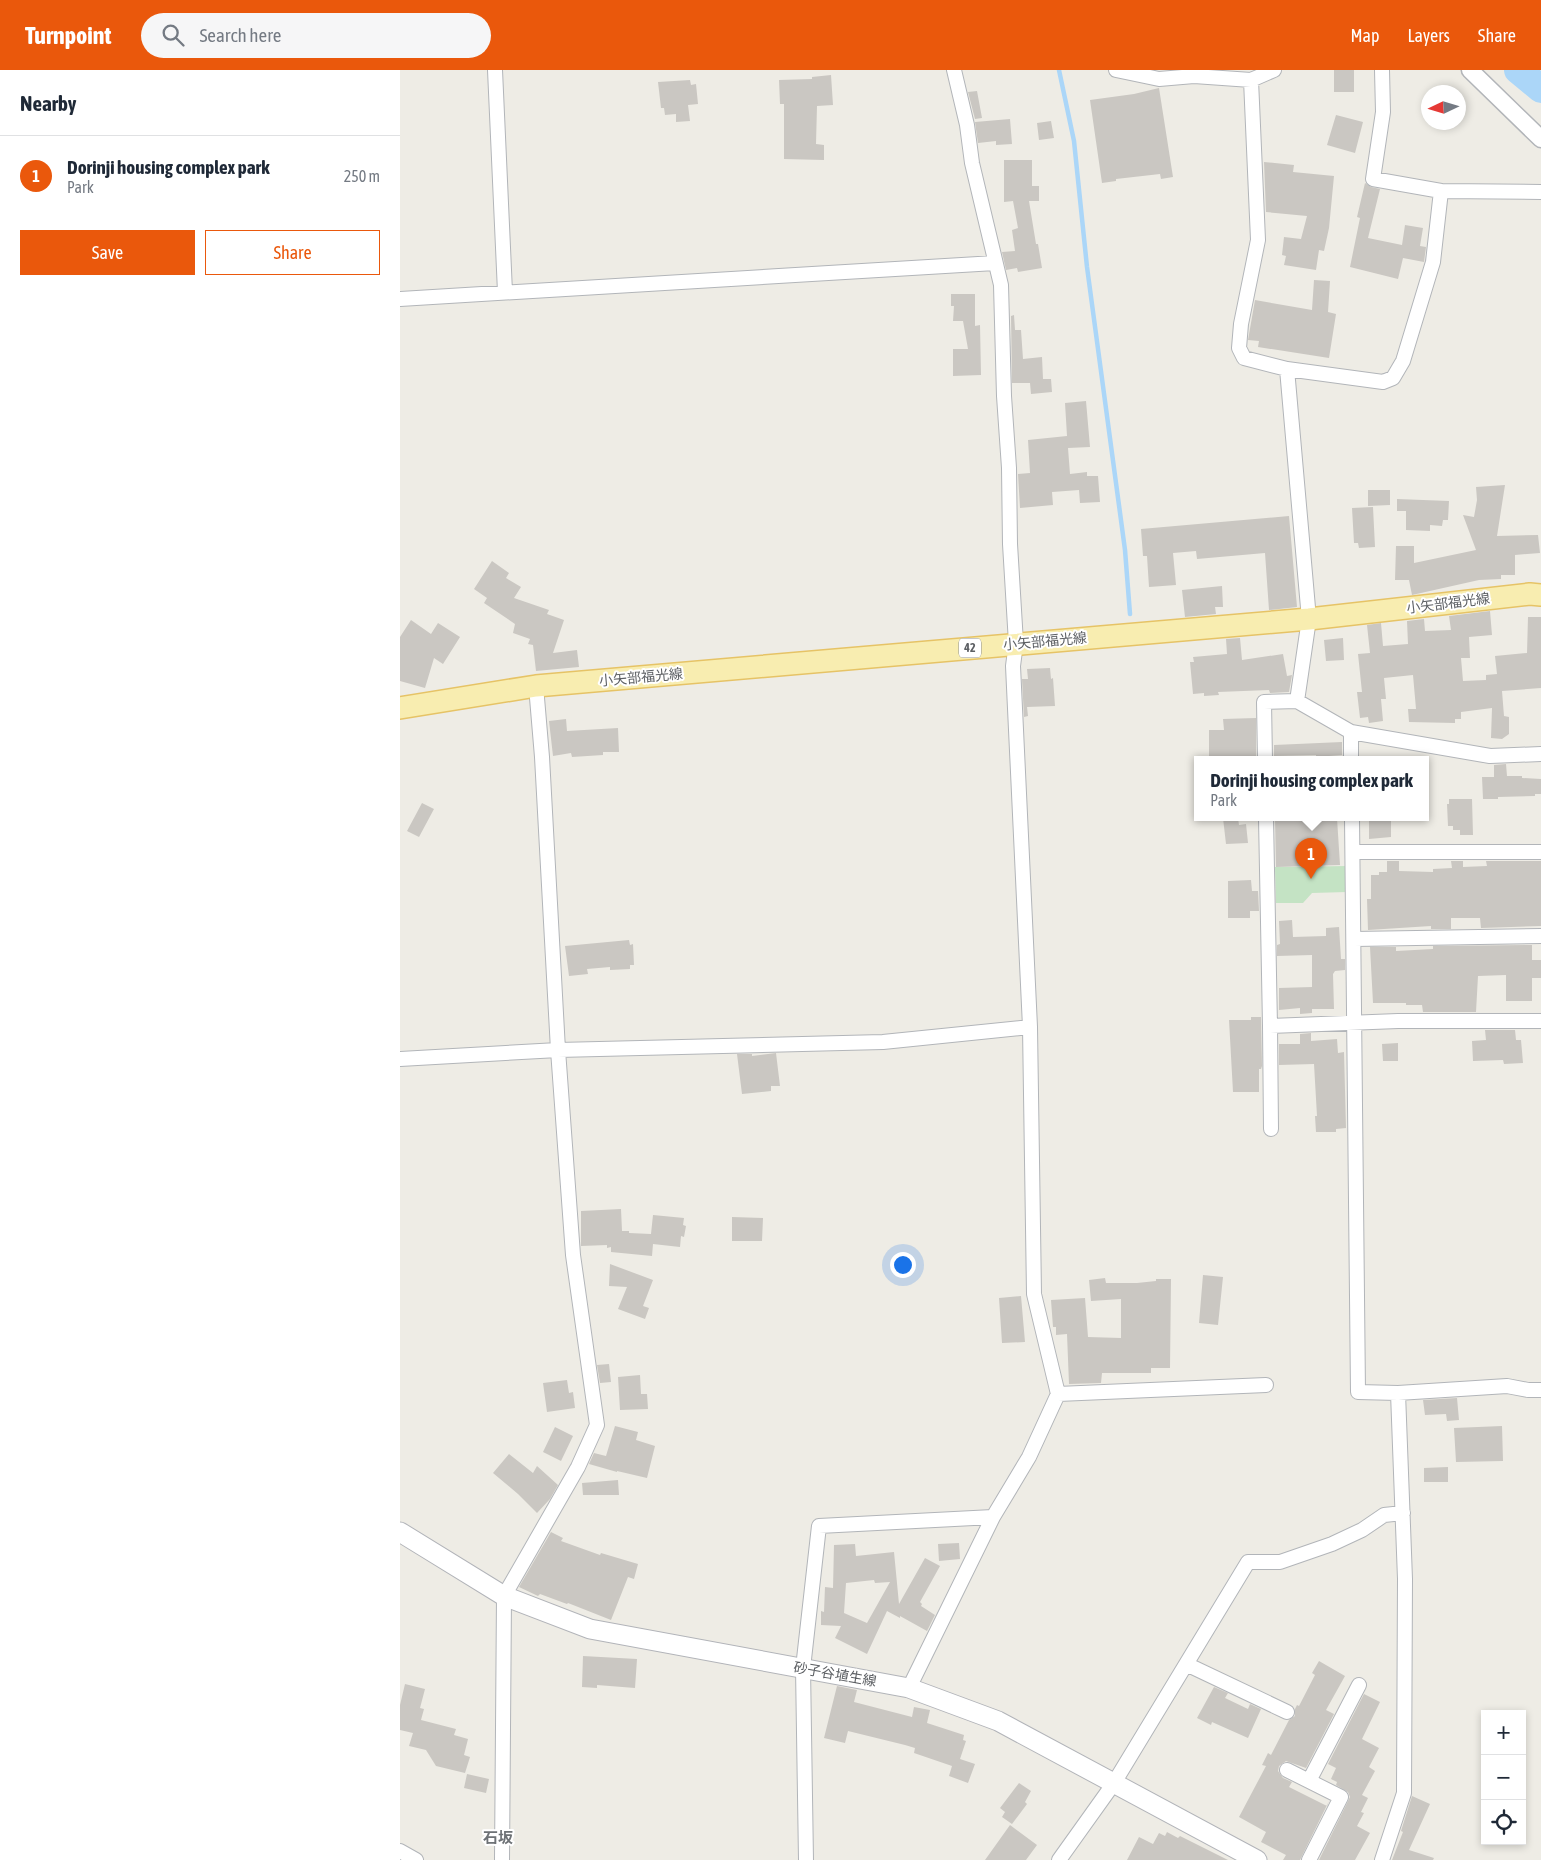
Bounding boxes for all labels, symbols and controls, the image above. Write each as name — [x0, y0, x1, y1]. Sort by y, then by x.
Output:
search box — [141, 13, 491, 58]
icon: search — [159, 21, 187, 49]
text: Turnpoint — [25, 22, 111, 49]
text: Search here — [199, 24, 281, 46]
text: Map — [1350, 25, 1379, 46]
text: Layers — [1407, 25, 1450, 46]
text: Share — [1478, 25, 1516, 46]
north arrow — [1421, 85, 1466, 130]
text: Nearby — [20, 91, 76, 115]
text: Dorinji housing complex park — [67, 156, 270, 178]
text: 1 — [32, 167, 40, 185]
text: 250 m — [344, 167, 380, 185]
text: Park — [67, 178, 94, 196]
button: Save — [20, 230, 195, 275]
button: Share — [205, 230, 380, 275]
street label: 小矢部福光線 — [1405, 590, 1491, 616]
street label: 小矢部福光線 — [1002, 629, 1088, 653]
road number: 42 — [959, 638, 981, 658]
street label: 小矢部福光線 — [598, 665, 684, 689]
popup — [1194, 756, 1429, 821]
text: Dorinji housing complex park — [1210, 769, 1413, 791]
text: Park — [1210, 791, 1237, 809]
pin: 1 — [1295, 838, 1327, 879]
your location — [890, 1252, 916, 1278]
street label: 砂子谷埴生線 — [792, 1659, 878, 1689]
map controls — [1481, 1710, 1526, 1845]
button: + — [1481, 1710, 1526, 1755]
button: − — [1481, 1755, 1526, 1800]
button: locate — [1481, 1800, 1526, 1845]
district label: 石坂 — [483, 1829, 513, 1846]

